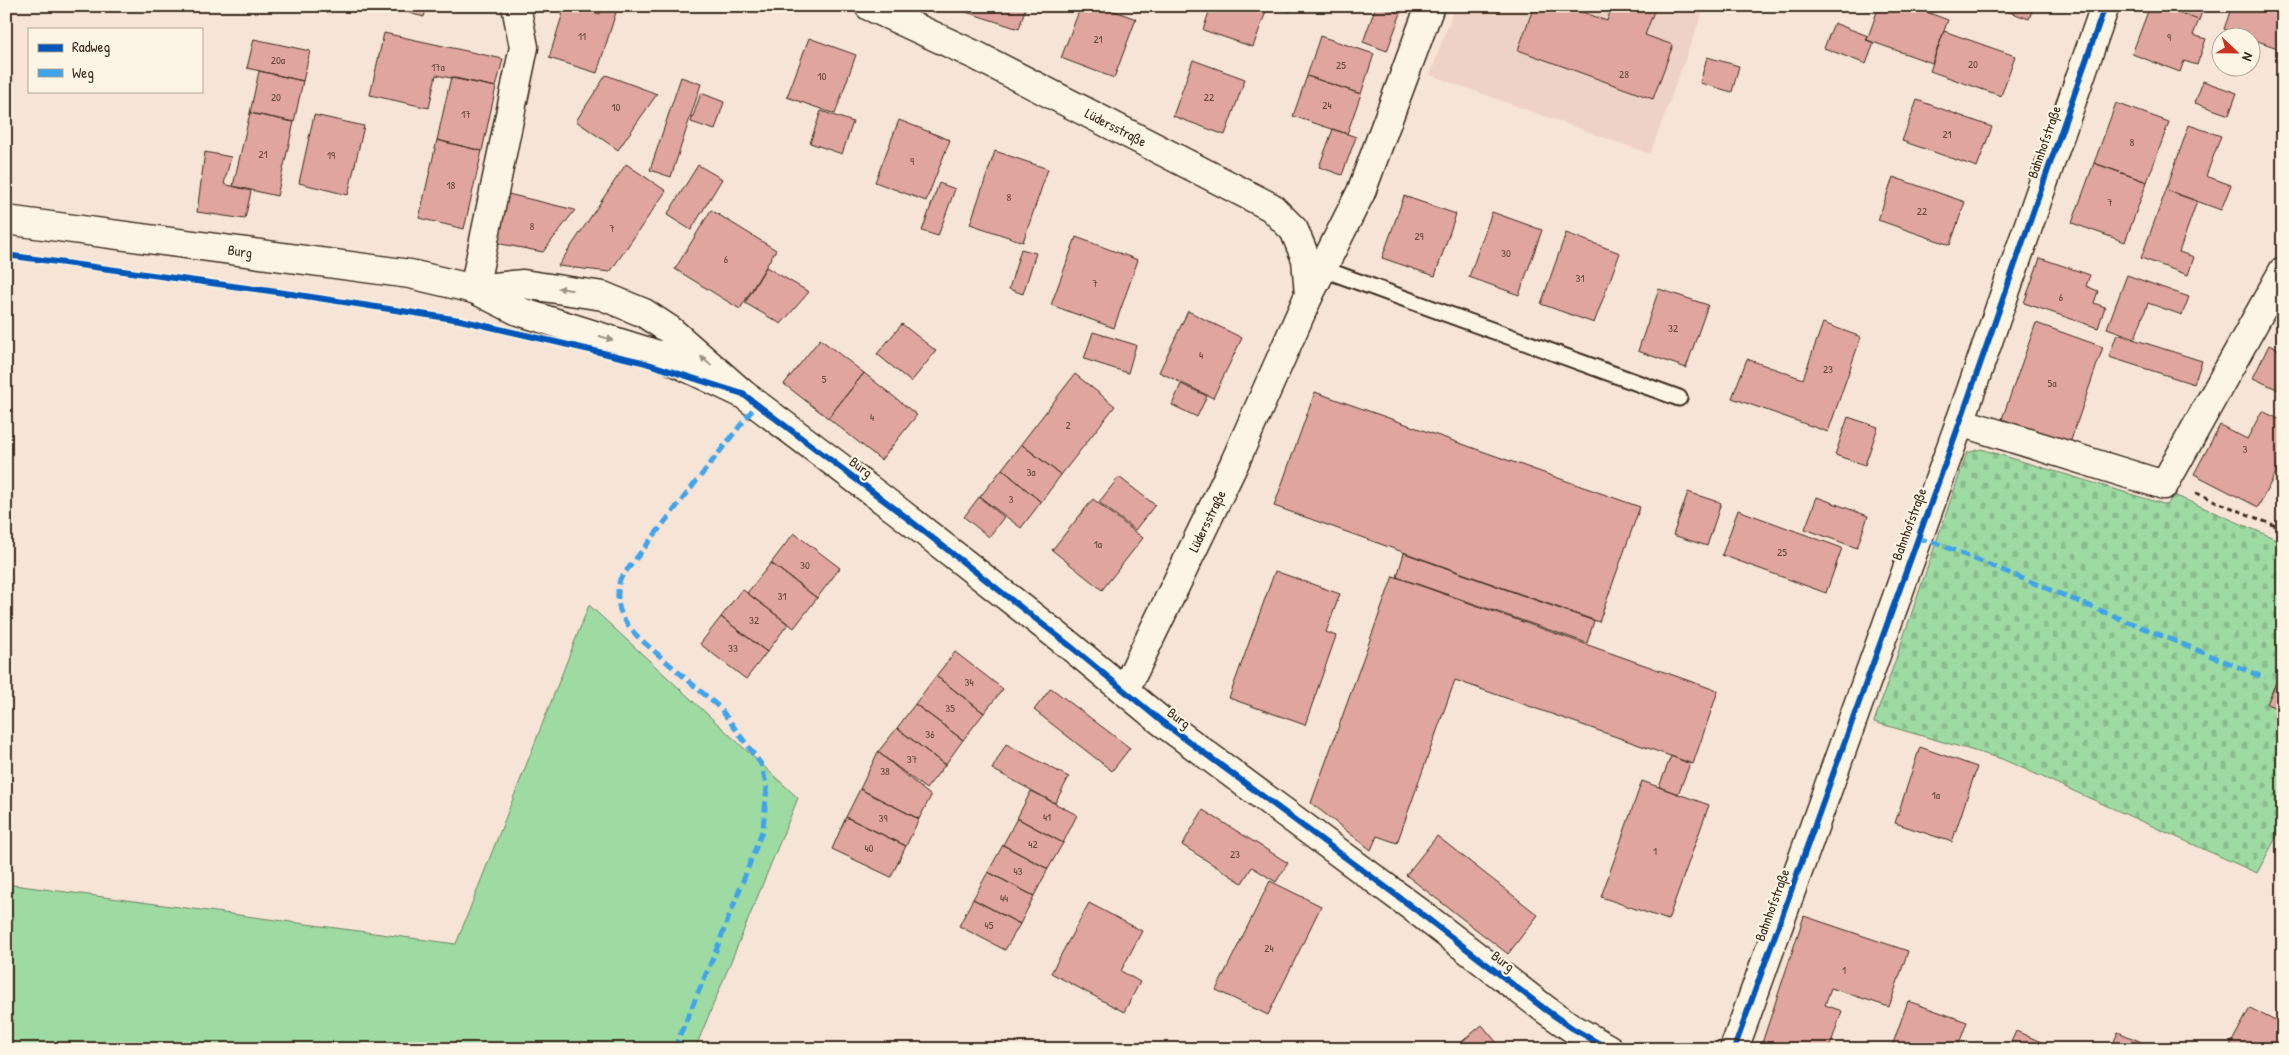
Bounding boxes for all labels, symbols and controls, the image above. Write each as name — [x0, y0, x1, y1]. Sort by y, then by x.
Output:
legend — [28, 28, 202, 92]
north arrow — [2212, 28, 2262, 78]
house number: 11 — [578, 29, 586, 43]
house number: 9 — [2167, 30, 2171, 44]
house number: 21 — [1093, 32, 1103, 46]
text: Radweg — [72, 36, 110, 57]
text: N — [2238, 50, 2259, 65]
house number: 20a — [271, 53, 286, 67]
house number: 20 — [1968, 57, 1978, 71]
house number: 25 — [1336, 58, 1346, 72]
house number: 17a — [431, 60, 446, 74]
text: Weg — [72, 62, 94, 83]
house number: 28 — [1619, 67, 1629, 81]
house number: 10 — [818, 69, 827, 83]
house number: 20 — [271, 90, 281, 104]
house number: 22 — [1204, 90, 1214, 104]
house number: 24 — [1322, 98, 1332, 112]
house number: 10 — [612, 100, 621, 114]
street label: Lüdersstraße — [1082, 103, 1150, 151]
street label: Bahnhofstraße — [2022, 103, 2066, 181]
house number: 17 — [461, 107, 471, 121]
house number: 21 — [1942, 127, 1952, 141]
house number: 8 — [2130, 135, 2135, 149]
house number: 21 — [258, 147, 268, 161]
house number: 19 — [327, 148, 335, 162]
house number: 9 — [910, 154, 914, 168]
house number: 18 — [447, 178, 456, 192]
house number: 8 — [1007, 190, 1012, 204]
house number: 7 — [2107, 195, 2113, 209]
house number: 22 — [1917, 204, 1927, 218]
house number: 8 — [530, 219, 535, 233]
house number: 7 — [609, 221, 615, 235]
house number: 29 — [1414, 229, 1424, 243]
street label: Burg — [227, 240, 253, 263]
house number: 30 — [1501, 246, 1511, 260]
house number: 6 — [724, 252, 729, 266]
house number: 31 — [1576, 271, 1584, 285]
house number: 7 — [1092, 276, 1098, 290]
one-way arrow — [556, 284, 572, 292]
house number: 6 — [2059, 290, 2064, 304]
house number: 32 — [1668, 321, 1678, 335]
one-way arrow — [599, 334, 614, 342]
house number: 4 — [1199, 348, 1203, 362]
one-way arrow — [700, 356, 713, 367]
house number: 23 — [1823, 362, 1833, 376]
house number: 5 — [822, 372, 827, 386]
house number: 5a — [2048, 376, 2057, 390]
house number: 4 — [870, 410, 874, 424]
house number: 2 — [1065, 418, 1071, 432]
house number: 3 — [2243, 442, 2248, 456]
street label: Burg — [845, 452, 877, 482]
house number: 3a — [1026, 465, 1036, 479]
street label: Bahnhofstraße — [1887, 485, 1931, 563]
street label: Lüdersstraße — [1183, 486, 1231, 555]
house number: 3 — [1009, 492, 1014, 506]
house number: 1a — [1094, 537, 1103, 551]
house number: 25 — [1777, 545, 1787, 559]
house number: 30 — [800, 558, 810, 572]
house number: 31 — [778, 589, 786, 603]
house number: 32 — [749, 613, 759, 627]
house number: 33 — [728, 641, 738, 655]
house number: 34 — [964, 675, 974, 689]
house number: 35 — [945, 701, 955, 715]
street label: Burg — [1163, 703, 1195, 733]
house number: 36 — [925, 727, 935, 741]
house number: 37 — [907, 752, 917, 766]
house number: 38 — [880, 764, 890, 778]
house number: 1a — [1932, 788, 1941, 802]
house number: 41 — [1043, 810, 1051, 824]
house number: 39 — [879, 811, 887, 825]
house number: 42 — [1028, 837, 1038, 851]
house number: 40 — [864, 841, 874, 855]
house number: 1 — [1653, 844, 1657, 858]
house number: 23 — [1230, 847, 1240, 861]
house number: 43 — [1013, 864, 1023, 878]
street label: Bahnhofstraße — [1750, 866, 1794, 944]
house number: 44 — [1000, 891, 1008, 905]
house number: 45 — [985, 918, 994, 932]
house number: 24 — [1264, 941, 1274, 955]
street label: Burg — [1487, 946, 1519, 976]
house number: 1 — [1842, 963, 1846, 977]

